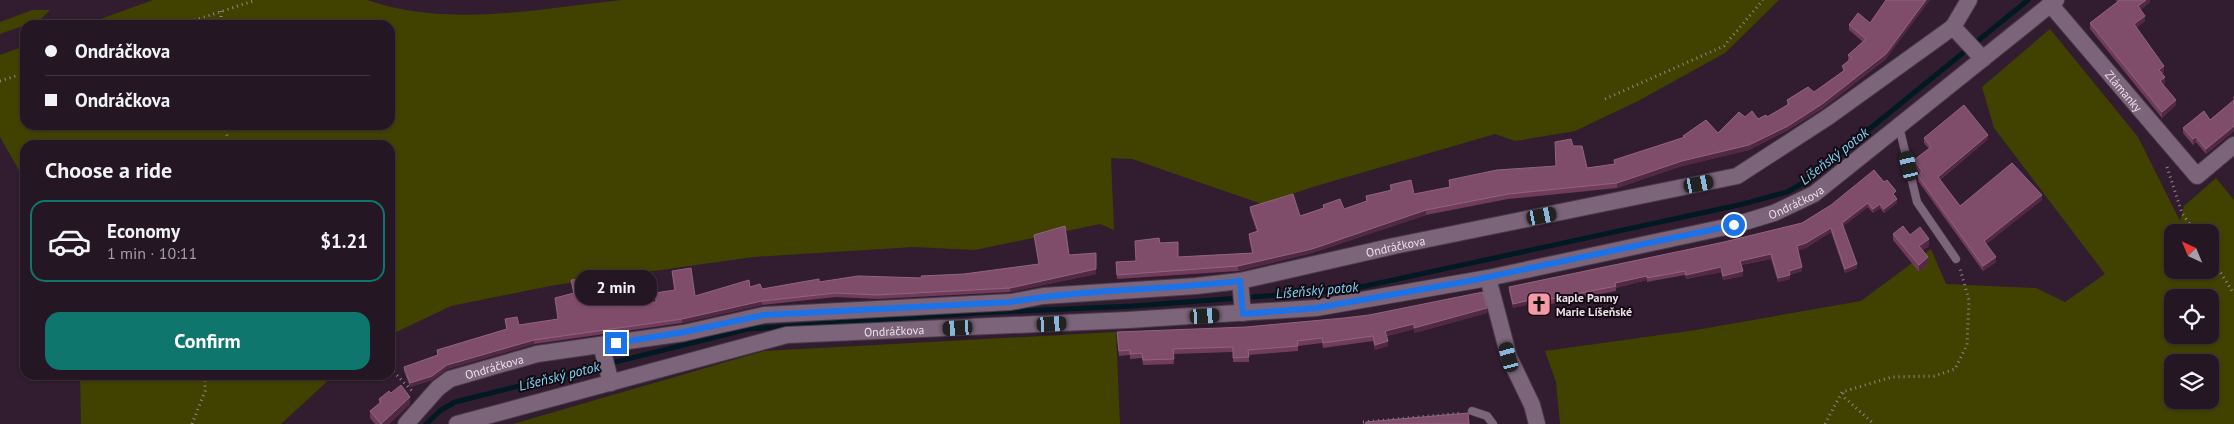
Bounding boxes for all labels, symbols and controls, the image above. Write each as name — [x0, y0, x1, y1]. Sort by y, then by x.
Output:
text: Ondráčkova — [75, 39, 170, 63]
street label: Zlámanky — [2102, 67, 2146, 115]
text: Ondráčkova — [75, 88, 170, 112]
water label: Líšeňský potok — [1796, 123, 1873, 189]
car — [1898, 150, 1919, 182]
text: Choose a ride — [45, 156, 172, 184]
car — [1682, 174, 1715, 194]
street label: Ondráčkova — [1766, 182, 1827, 222]
car — [1525, 206, 1558, 226]
route start — [1723, 214, 1745, 236]
icon: car — [47, 219, 92, 264]
text: Economy — [107, 219, 180, 243]
north arrow — [2164, 224, 2219, 279]
map controls — [2164, 224, 2219, 409]
text: $1.21 — [320, 229, 368, 253]
street label: Ondráčkova — [1364, 232, 1426, 260]
text: 1 min · 10:11 — [107, 243, 197, 263]
callout: 2 min — [575, 270, 657, 306]
text: 2 min — [596, 277, 636, 297]
water label: Líšeňský potok — [1275, 277, 1360, 303]
button: locate — [2164, 289, 2219, 344]
place label: kaple Panny Marie Líšeňské — [1556, 290, 1632, 319]
church icon: kaple Panny Marie Líšeňské — [1526, 291, 1552, 317]
car — [1189, 308, 1220, 324]
button: Confirm — [45, 312, 370, 370]
car — [1036, 316, 1067, 332]
car — [942, 320, 973, 336]
street label: Ondráčkova — [864, 321, 925, 339]
route end — [605, 332, 627, 354]
car — [1497, 341, 1520, 373]
street label: Ondráčkova — [463, 351, 525, 382]
button: layers — [2164, 354, 2219, 409]
water label: Líšeňský potok — [517, 357, 602, 395]

